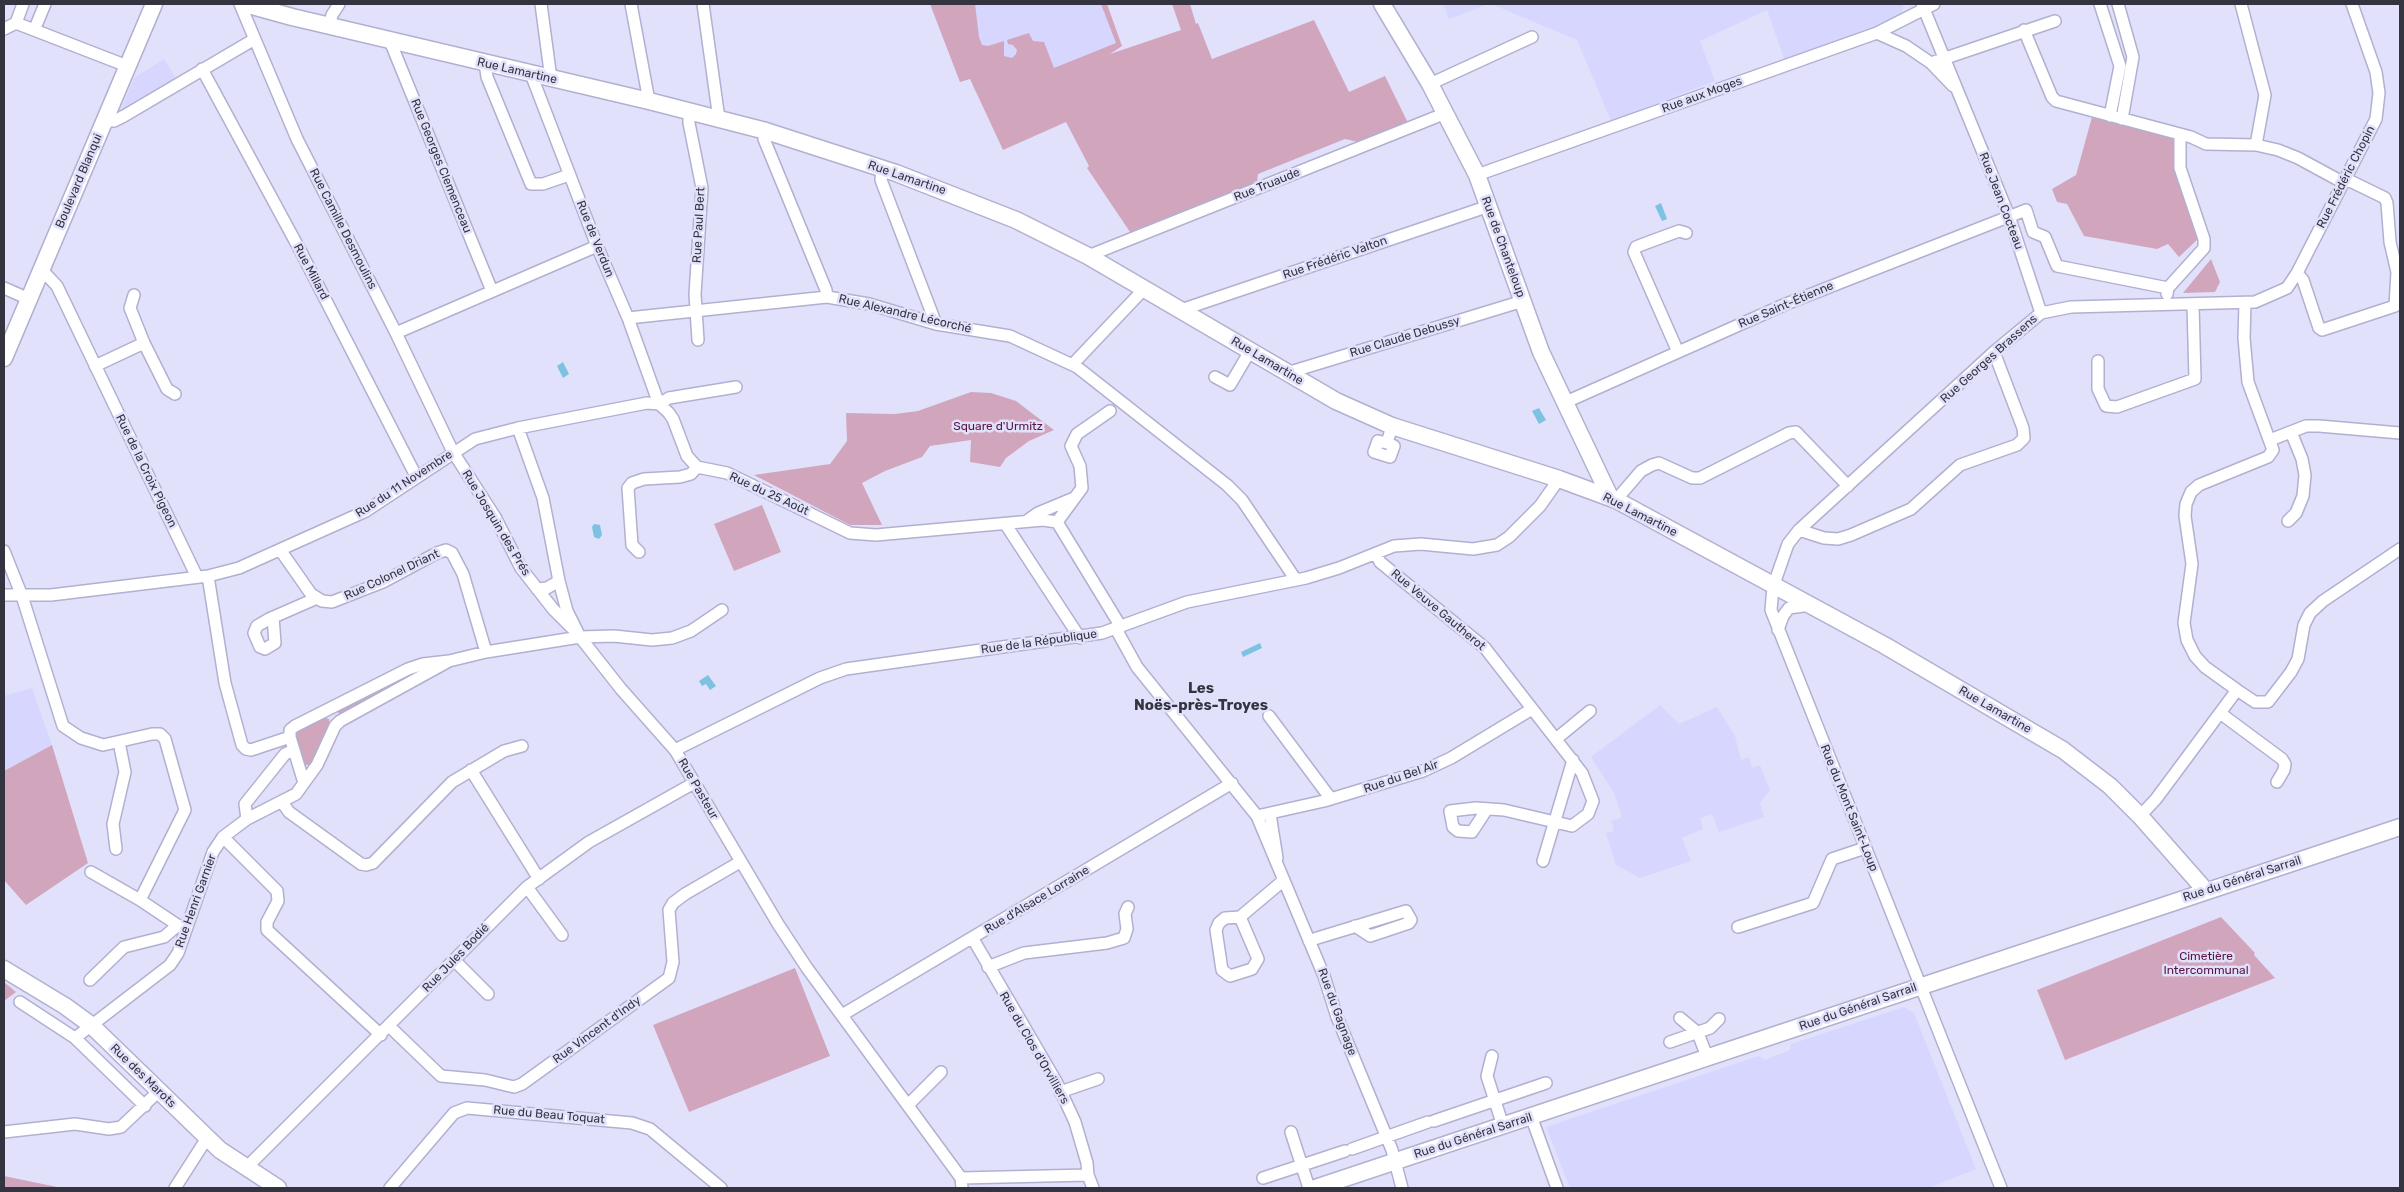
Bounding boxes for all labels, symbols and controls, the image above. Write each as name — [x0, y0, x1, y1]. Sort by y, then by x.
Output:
street label: Rue Lamartine — [476, 55, 558, 87]
street label: Rue aux Moges — [1660, 74, 1744, 116]
street label: Rue Georges Clemenceau — [407, 97, 475, 235]
street label: Rue Frédéric Chopin — [2314, 123, 2378, 231]
street label: Boulevard Blanqui — [53, 132, 105, 230]
street label: Rue Jean Cocteau — [1976, 150, 2026, 252]
street label: Rue Lamartine — [866, 158, 948, 198]
street label: Rue Truaude — [1232, 165, 1302, 205]
street label: Rue Camille Desmoulins — [306, 166, 380, 292]
street label: Rue Paul Bert — [690, 187, 708, 263]
street label: Rue de Chanteloup — [1478, 195, 1528, 299]
street label: Rue de Verdun — [573, 198, 617, 280]
street label: Rue Frédéric Valton — [1281, 233, 1389, 283]
street label: Rue Millard — [290, 242, 332, 302]
street label: Rue Saint-Étienne — [1736, 278, 1836, 332]
street label: Rue Alexandre Lécorché — [837, 292, 973, 336]
street label: Rue Georges Brassens — [1938, 312, 2040, 406]
street label: Rue Claude Debussy — [1348, 313, 1462, 361]
street label: Rue Lamartine — [1228, 334, 1306, 388]
street label: Rue de la Croix Pigeon — [112, 412, 180, 530]
park label: Square d'Urmitz — [953, 420, 1043, 434]
street label: Rue du 11 Novembre — [353, 447, 455, 521]
street label: Rue Josquin des Prés — [459, 468, 533, 578]
street label: Rue du 25 Août — [727, 469, 811, 519]
street label: Rue Lamartine — [1600, 490, 1680, 540]
street label: Rue Colonel Driant — [342, 547, 442, 603]
street label: Rue Veuve Gautherot — [1388, 566, 1488, 654]
street label: Rue de la République — [980, 627, 1098, 657]
district label: Les Noës-près-Troyes — [1134, 680, 1268, 715]
street label: Rue Lamartine — [1956, 683, 2034, 737]
street label: Rue du Mont Saint-Loup — [1817, 742, 1881, 874]
street label: Rue Pasteur — [675, 756, 721, 822]
street label: Rue du Bel Air — [1362, 757, 1440, 797]
street label: Rue Henri Garnier — [172, 852, 220, 950]
street label: Rue du Général Sarrail — [2181, 853, 2303, 905]
street label: Rue d'Alsace Lorraine — [982, 863, 1092, 937]
street label: Rue Jules Bodié — [420, 921, 492, 995]
park label: Cimetière Intercommunal — [2163, 950, 2249, 978]
street label: Rue du Gagnage — [1315, 966, 1359, 1058]
street label: Rue du Général Sarrail — [1797, 980, 1919, 1034]
street label: Rue du Clos d'Orvilliers — [996, 989, 1072, 1107]
street label: Rue Vincent d'Indy — [550, 993, 644, 1067]
street label: Rue des Marots — [107, 1041, 179, 1111]
street label: Rue du Beau Toquat — [493, 1103, 605, 1127]
street label: Rue du Général Sarrail — [1412, 1110, 1534, 1162]

